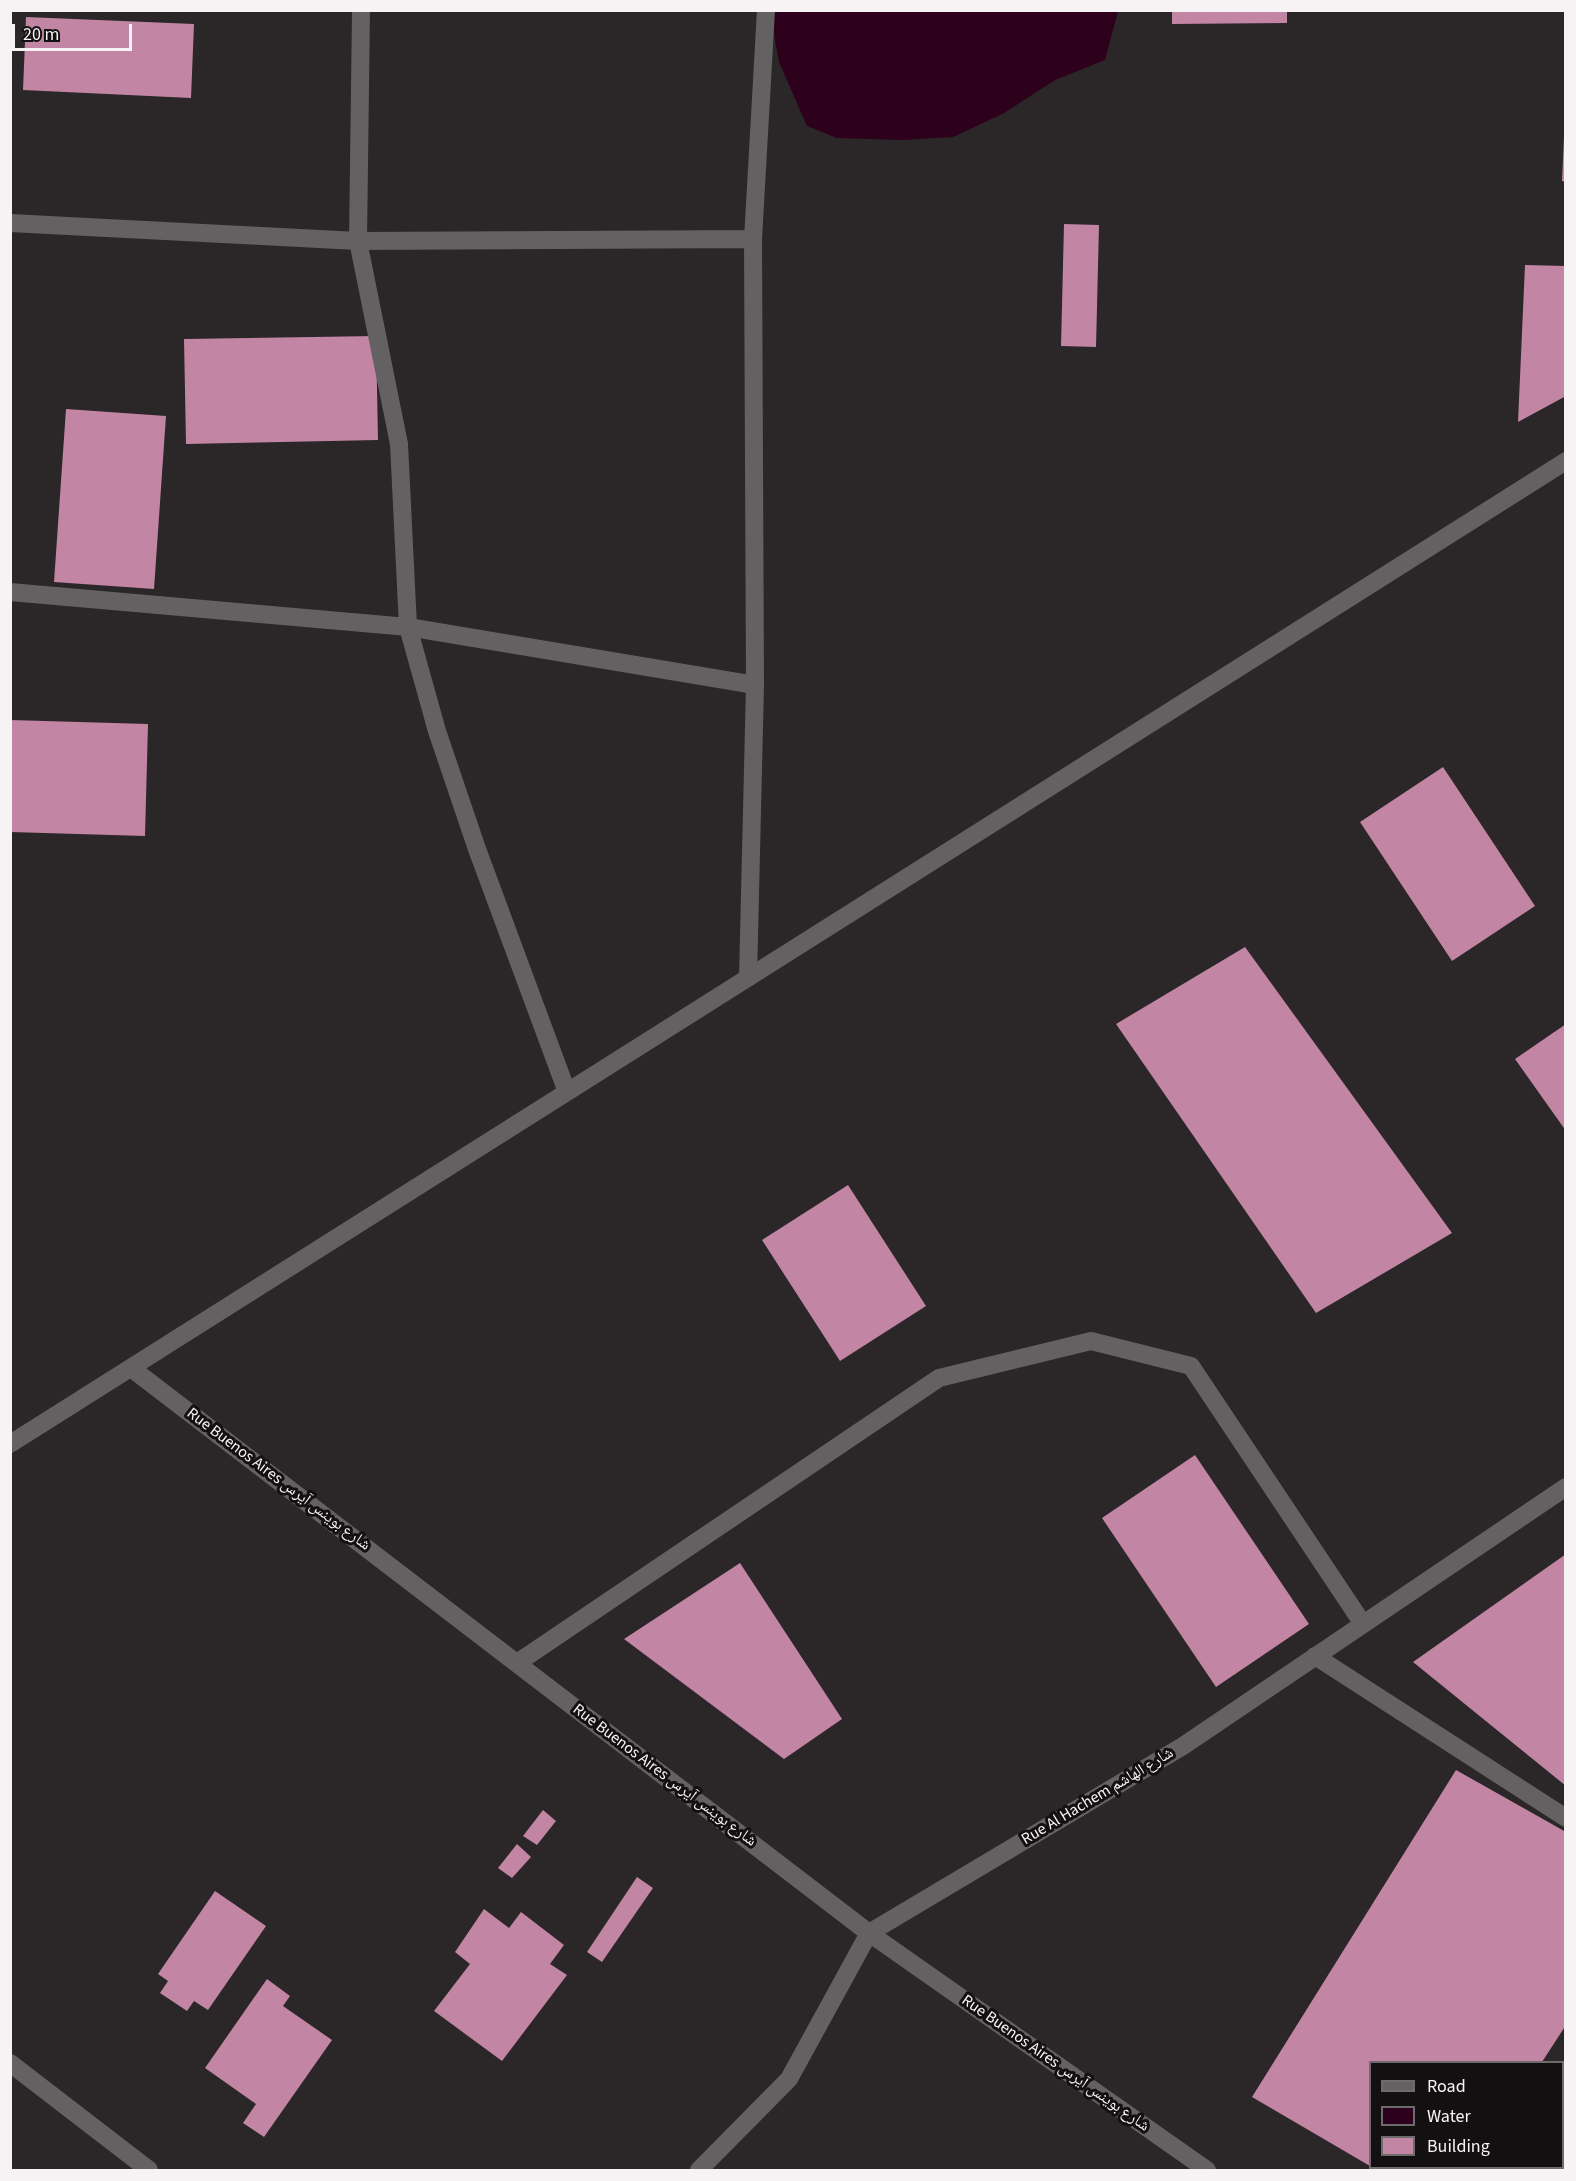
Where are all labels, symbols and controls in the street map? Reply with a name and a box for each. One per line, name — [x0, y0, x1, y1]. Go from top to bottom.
scale bar — [15, 12, 135, 50]
text: 20 m — [23, 22, 59, 47]
street label: Rue Buenos Aires شارع بوينس آيرس — [182, 1405, 374, 1555]
street label: Rue Buenos Aires شارع بوينس آيرس — [568, 1701, 760, 1851]
street label: Rue Al Hachem شارع الهاشم — [1019, 1744, 1177, 1850]
street label: Rue Buenos Aires شارع بوينس آيرس — [957, 1992, 1153, 2136]
legend — [1369, 2061, 1564, 2169]
text: Road — [1427, 2074, 1466, 2099]
text: Water — [1427, 2104, 1471, 2129]
text: Building — [1427, 2134, 1490, 2159]

